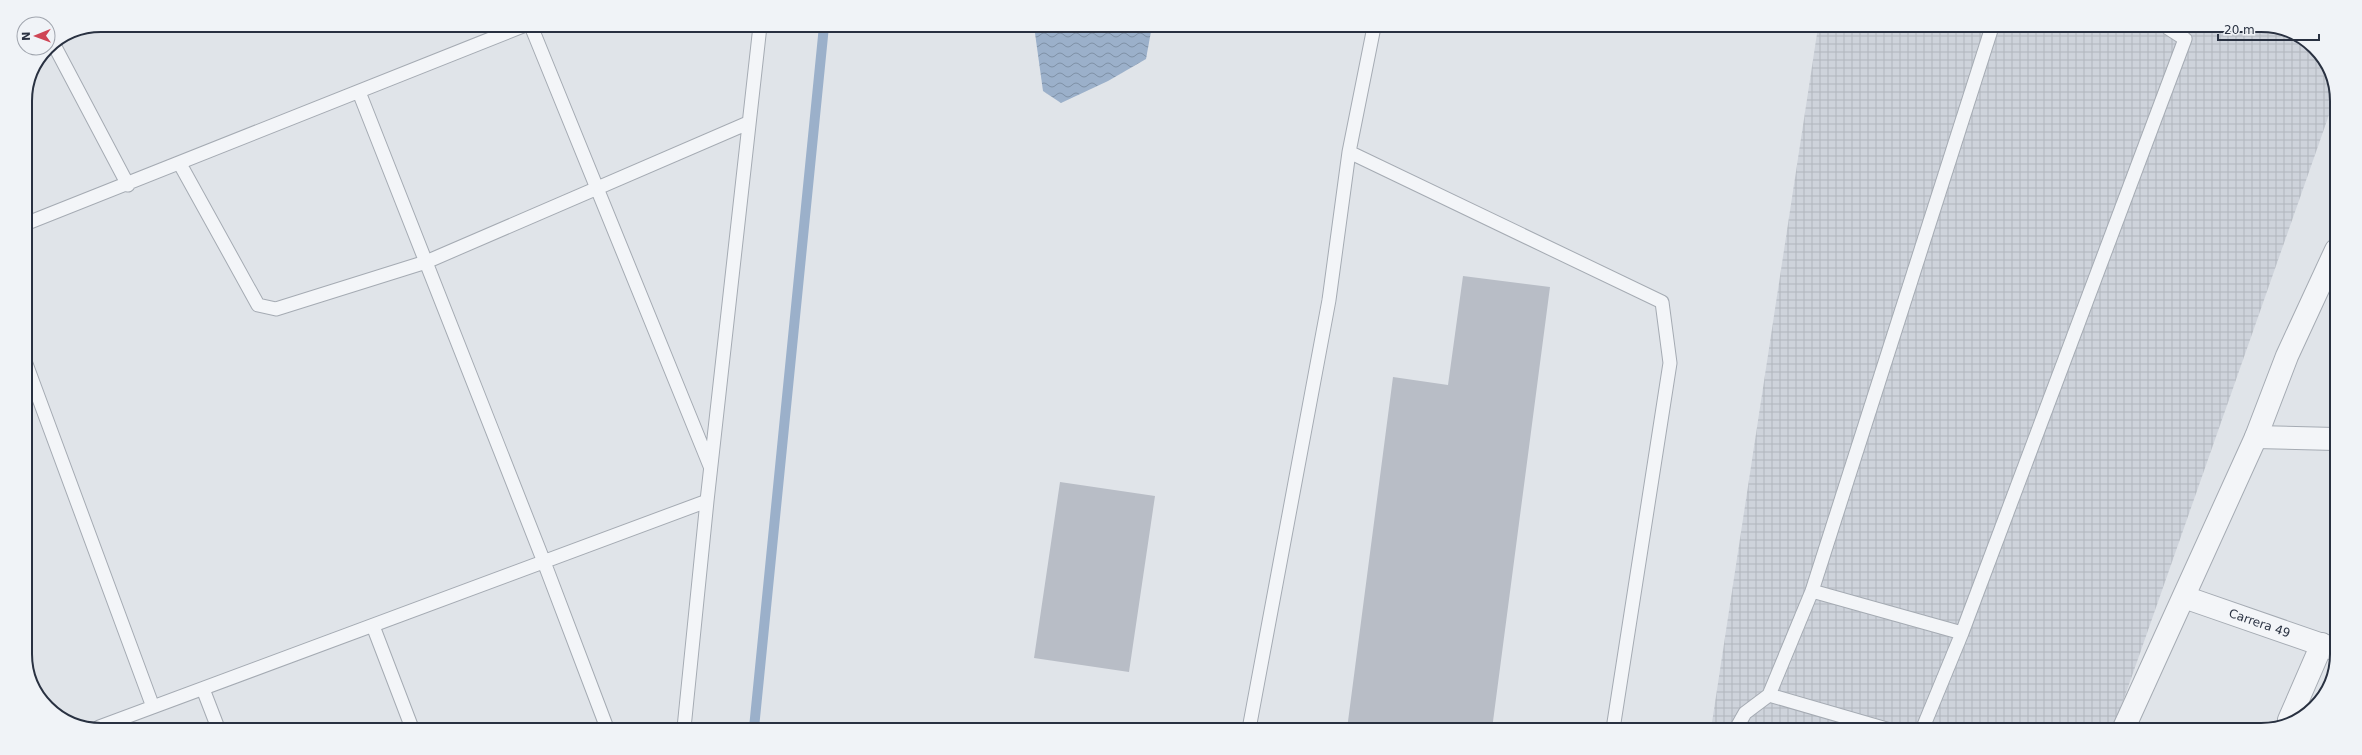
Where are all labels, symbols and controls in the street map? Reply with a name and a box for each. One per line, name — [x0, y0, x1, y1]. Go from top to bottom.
north arrow — [16, 16, 56, 56]
scale bar — [2218, 16, 2319, 42]
text: 20 m — [2224, 23, 2255, 37]
text: N — [20, 31, 33, 41]
street label: Carrera 49 — [2227, 606, 2292, 640]

